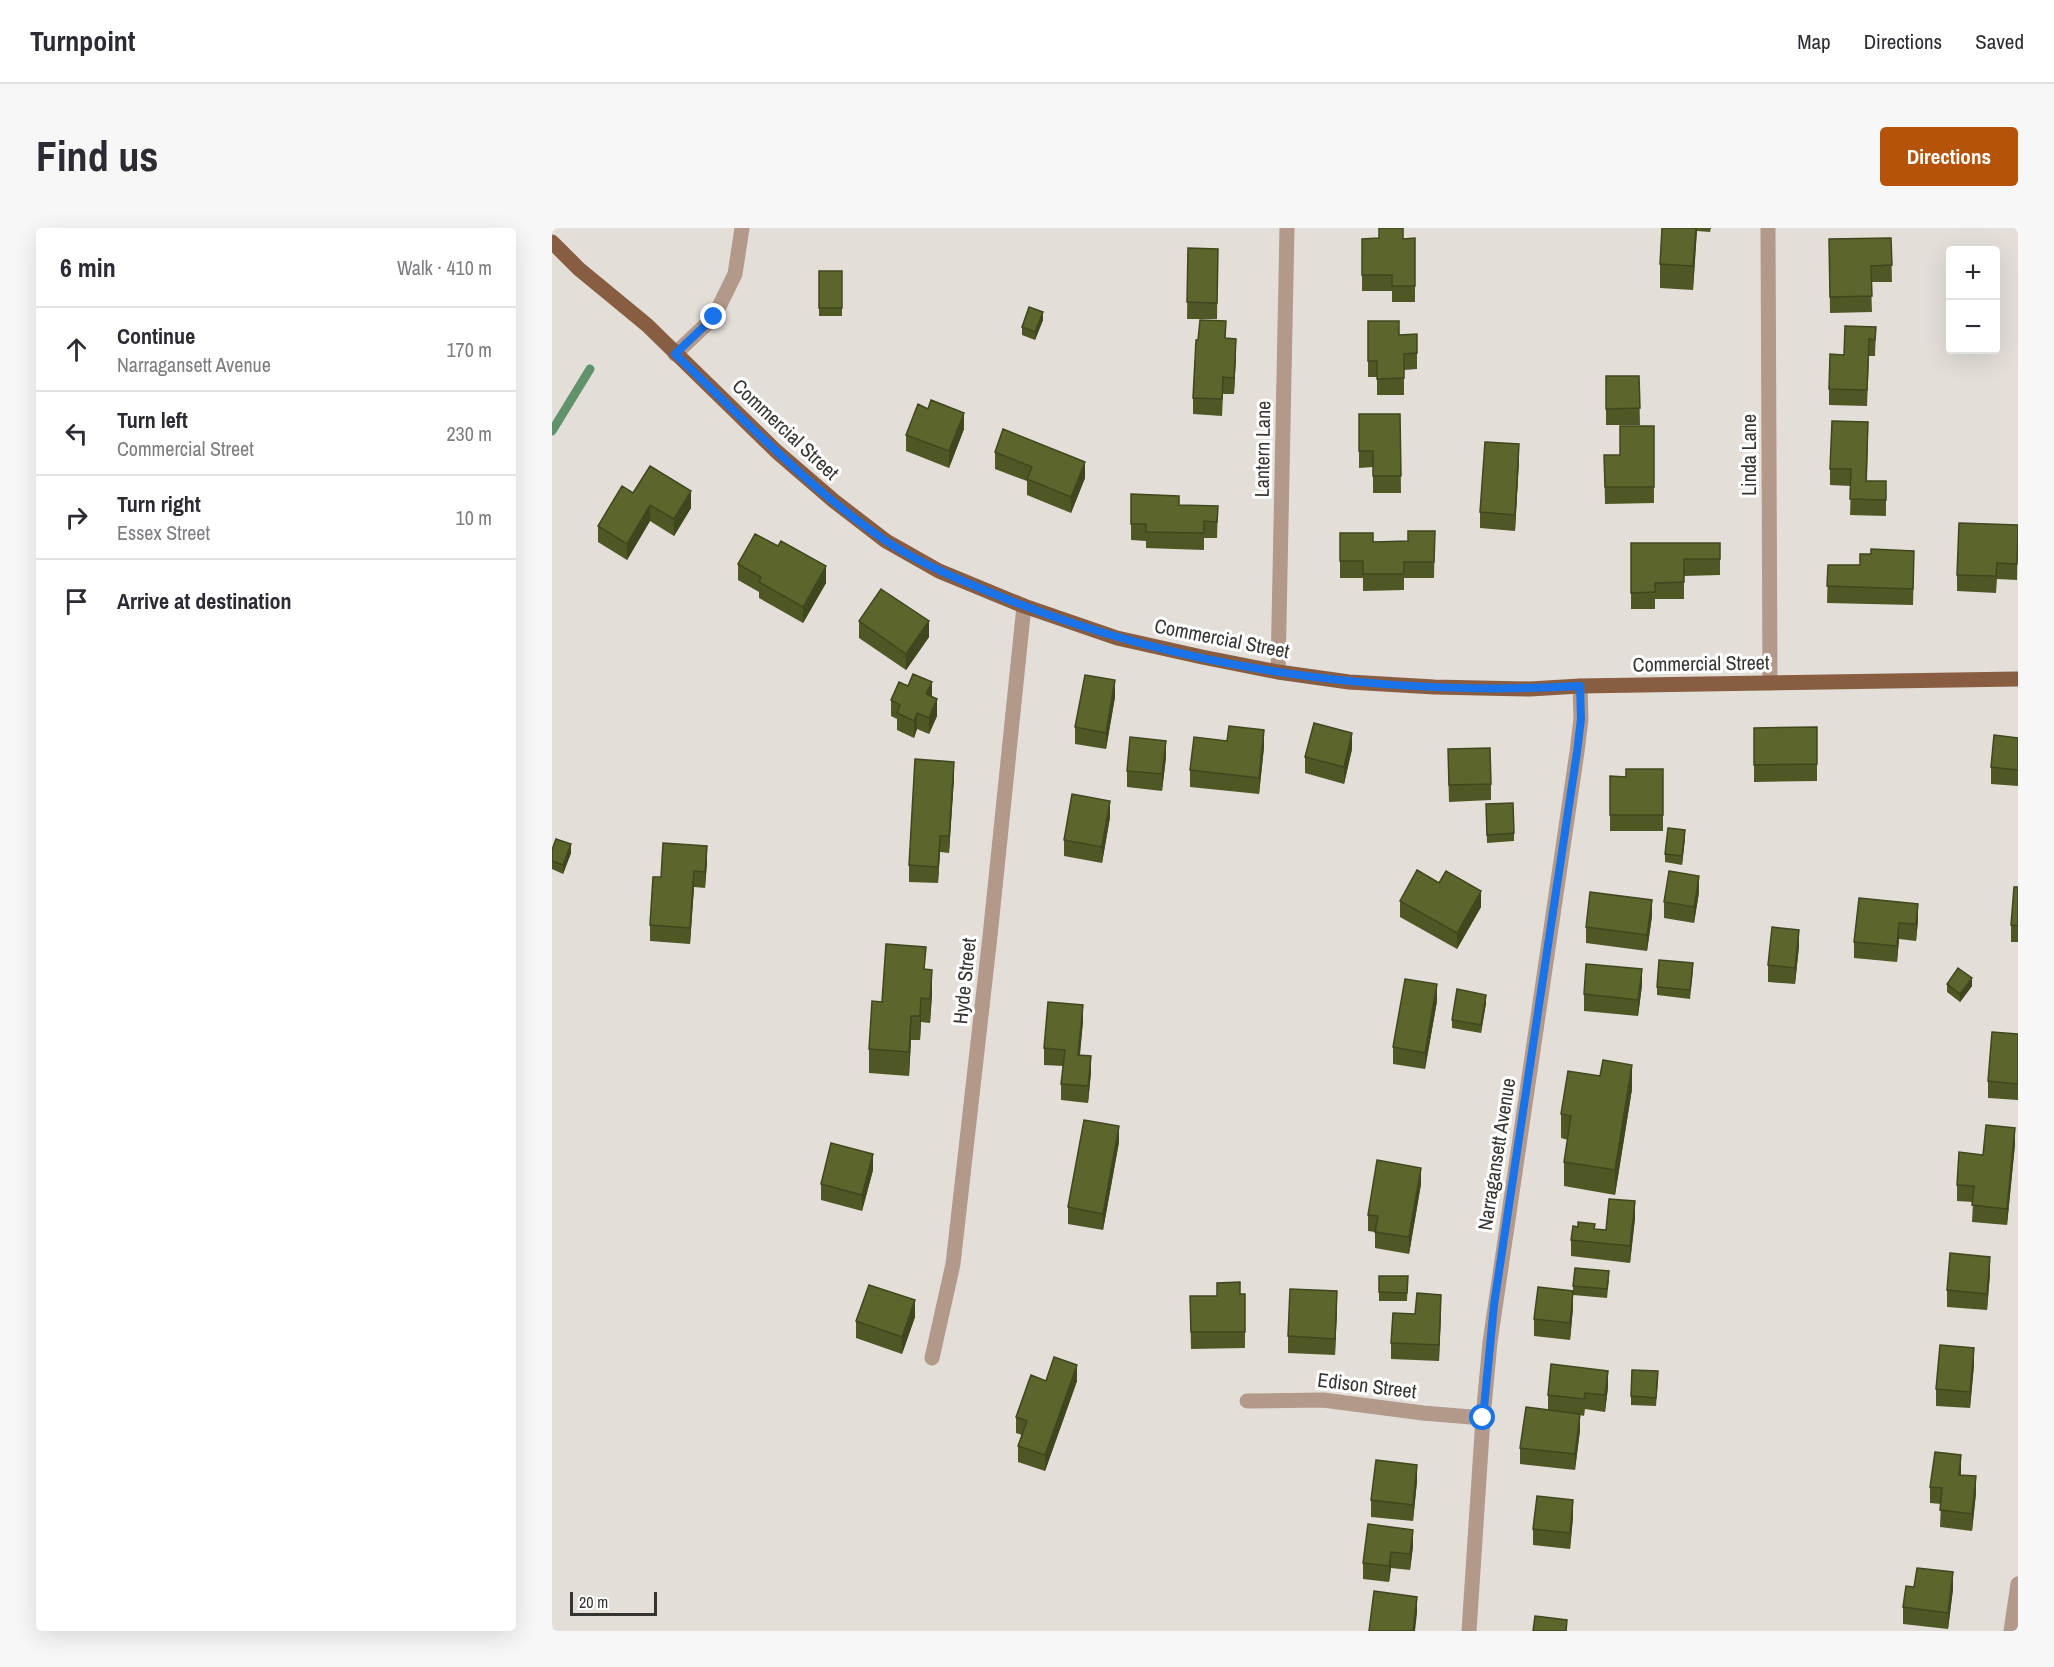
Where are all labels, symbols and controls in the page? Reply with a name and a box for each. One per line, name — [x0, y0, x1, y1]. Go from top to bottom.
text: Turnpoint — [30, 22, 135, 60]
text: Map — [1797, 27, 1831, 56]
text: Directions — [1864, 27, 1942, 56]
text: Saved — [1975, 27, 2024, 56]
button: Directions — [1880, 127, 2018, 186]
text: Find us — [36, 128, 158, 184]
map controls — [1946, 246, 2000, 354]
button: + — [1946, 246, 2000, 300]
text: 6 min — [60, 250, 116, 285]
text: Walk · 410 m — [397, 254, 492, 281]
button: − — [1946, 300, 2000, 354]
route end — [700, 303, 726, 329]
text: Continue — [117, 321, 195, 351]
icon: ahead — [60, 333, 93, 366]
text: 170 m — [446, 336, 492, 363]
text: Narragansett Avenue — [117, 351, 271, 378]
street label: Commercial Street — [727, 373, 846, 486]
street label: Lantern Lane — [1248, 400, 1276, 498]
text: Turn left — [117, 405, 188, 435]
street label: Linda Lane — [1735, 414, 1762, 496]
icon: left — [60, 417, 93, 450]
text: 230 m — [446, 420, 492, 447]
text: Commercial Street — [117, 435, 254, 462]
text: Turn right — [117, 489, 201, 519]
icon: right — [60, 501, 93, 534]
text: 10 m — [456, 504, 492, 531]
text: Essex Street — [117, 519, 210, 546]
icon: arrive — [60, 585, 93, 618]
text: Arrive at destination — [117, 586, 291, 616]
street label: Commercial Street — [1152, 612, 1292, 664]
street label: Commercial Street — [1632, 648, 1770, 678]
street label: Hyde Street — [946, 936, 982, 1025]
street label: Narragansett Avenue — [1471, 1076, 1521, 1232]
street label: Edison Street — [1316, 1366, 1418, 1405]
route start — [1469, 1404, 1495, 1430]
scale bar — [570, 1589, 657, 1616]
text: 20 m — [579, 1591, 608, 1613]

